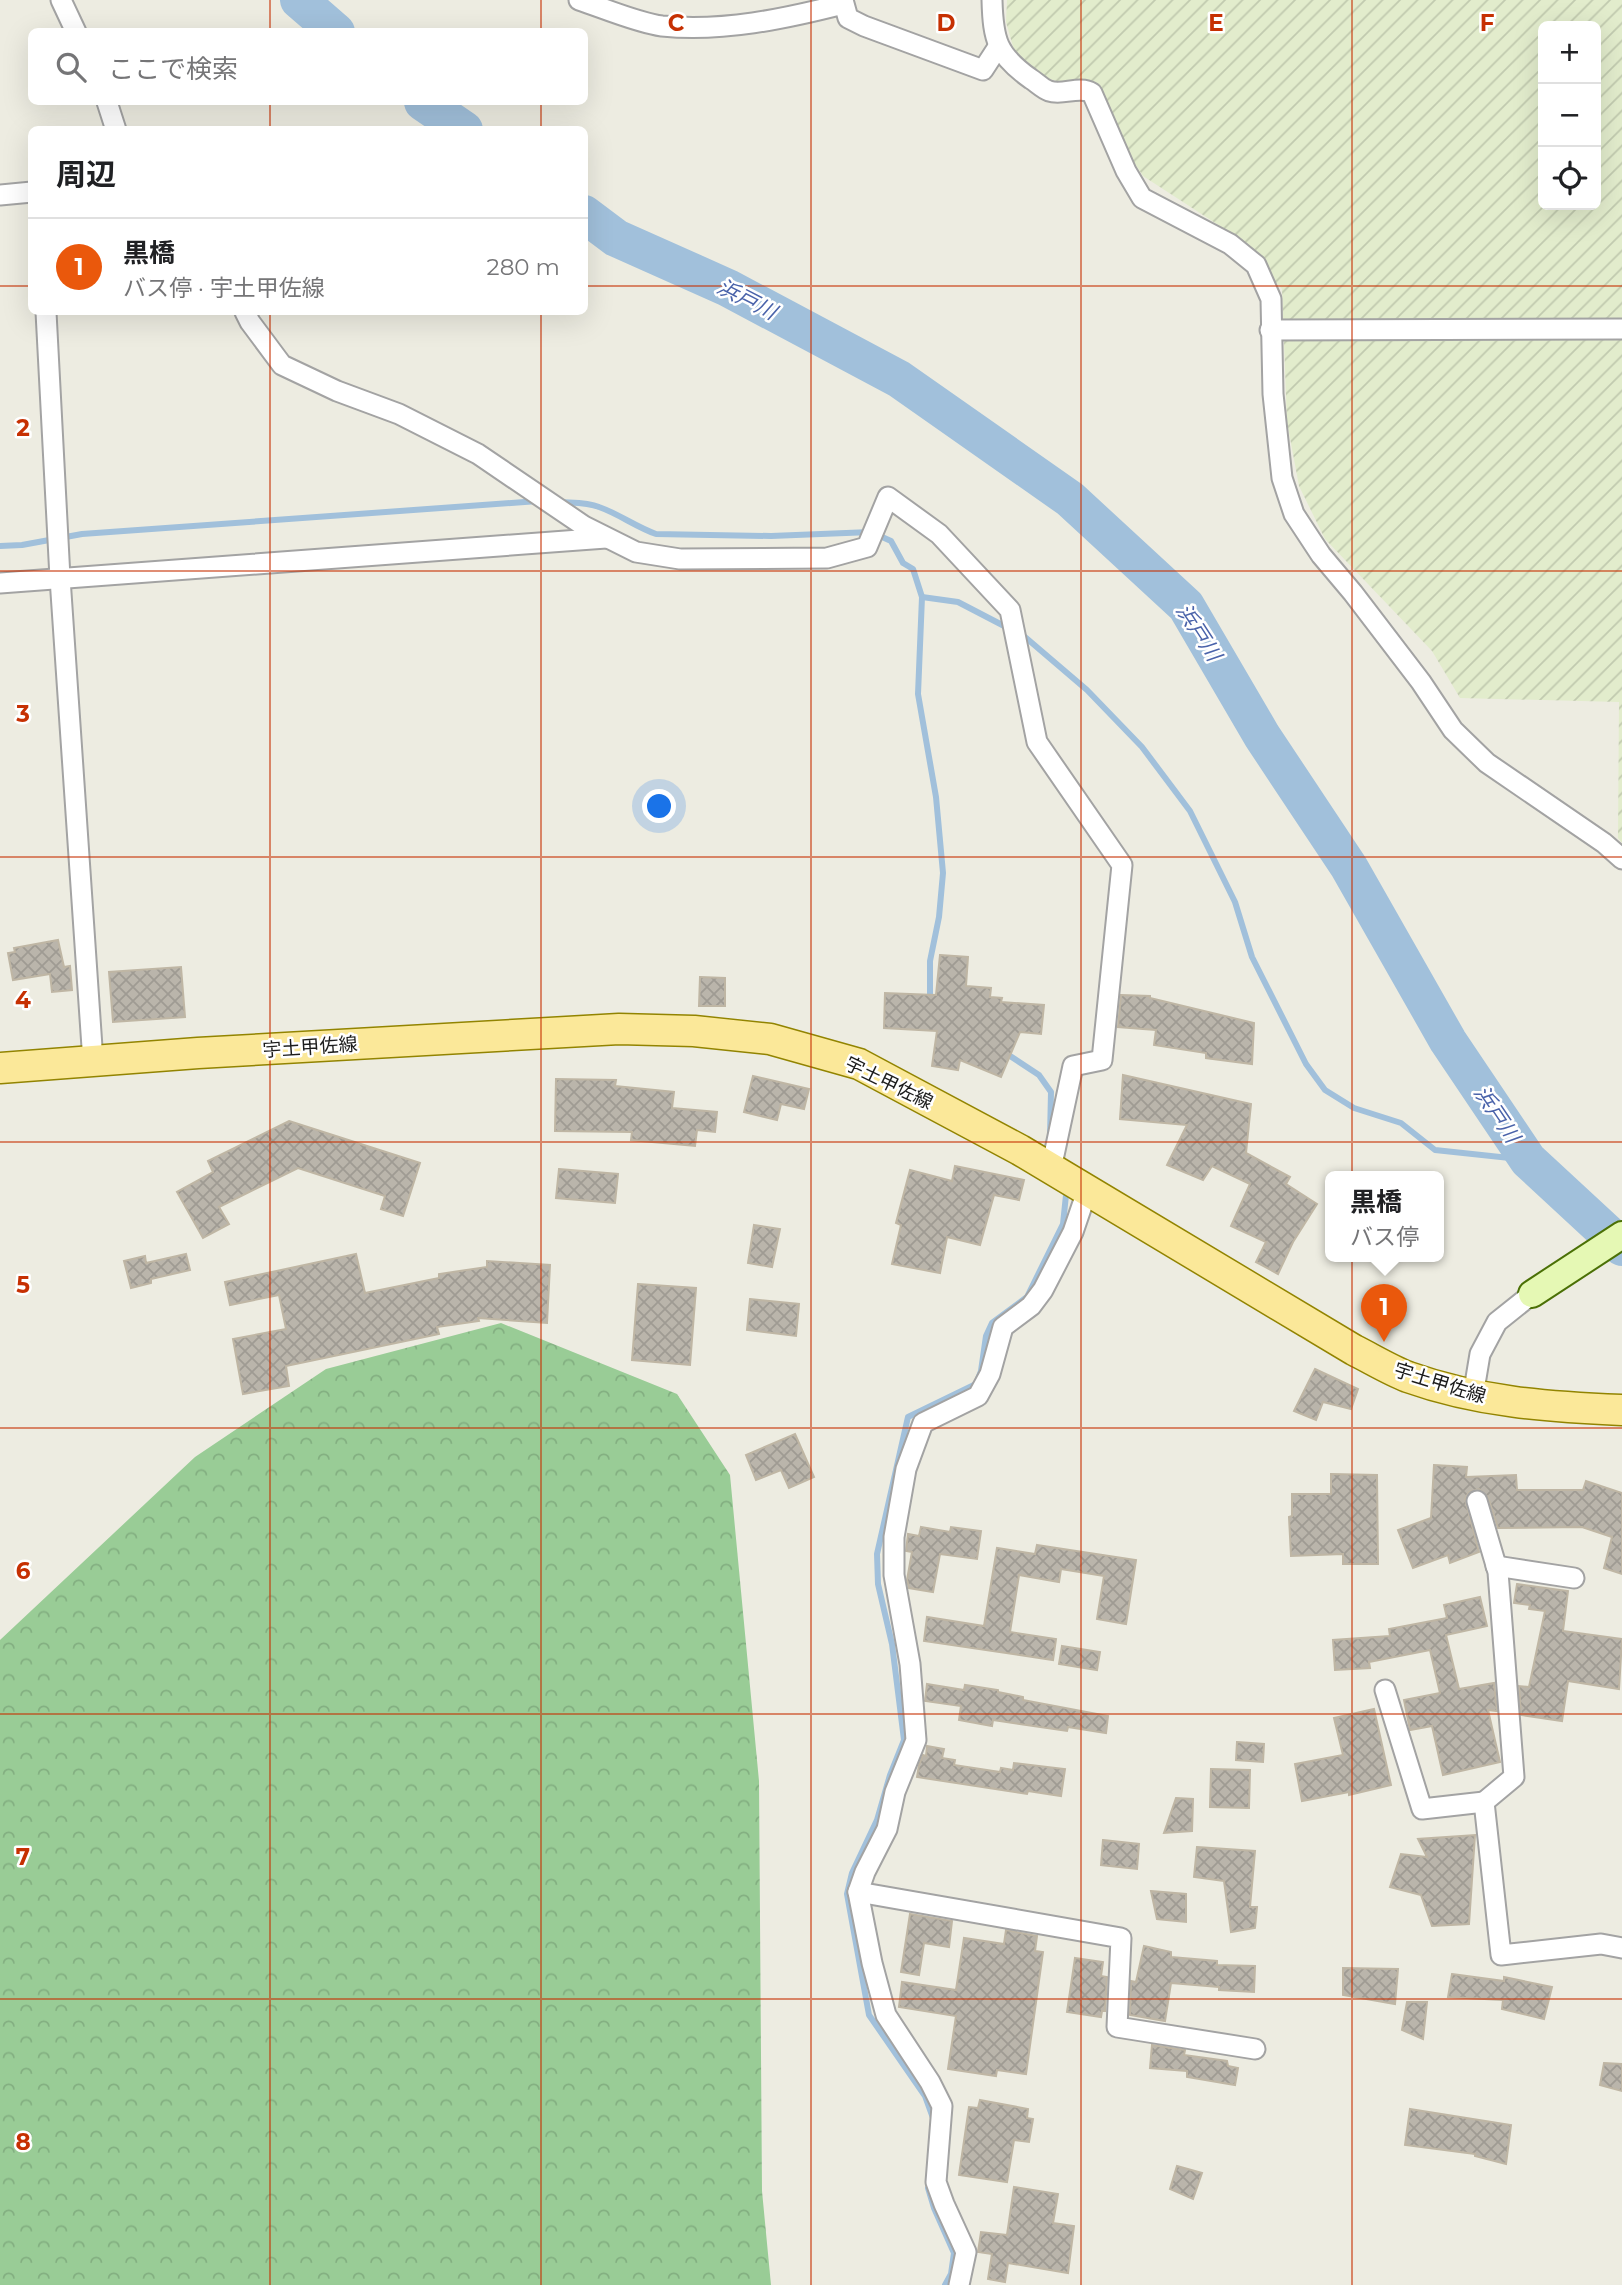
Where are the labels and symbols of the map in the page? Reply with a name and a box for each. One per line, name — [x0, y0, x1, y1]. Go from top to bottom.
text: C — [668, 9, 685, 37]
text: D — [937, 9, 956, 37]
text: E — [1208, 9, 1224, 37]
text: F — [1480, 9, 1495, 37]
water label: 浜戸川 — [713, 274, 783, 325]
text: 2 — [16, 414, 30, 442]
water label: 浜戸川 — [1171, 599, 1228, 667]
text: 3 — [15, 700, 30, 728]
your location — [642, 789, 676, 823]
text: 4 — [15, 986, 31, 1014]
street label: 宇土甲佐線 — [262, 1032, 358, 1062]
street label: 宇土甲佐線 — [841, 1052, 937, 1114]
water label: 浜戸川 — [1469, 1081, 1526, 1149]
text: 5 — [16, 1271, 30, 1299]
pin: 1 — [1361, 1284, 1407, 1342]
street label: 宇土甲佐線 — [1391, 1358, 1489, 1408]
text: 6 — [16, 1557, 31, 1585]
text: 7 — [16, 1843, 30, 1871]
text: 8 — [15, 2128, 31, 2156]

